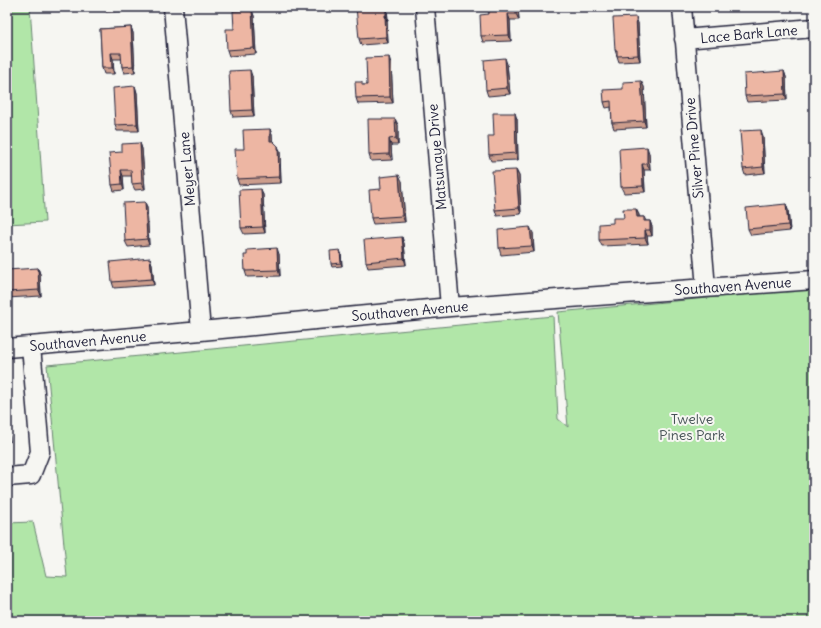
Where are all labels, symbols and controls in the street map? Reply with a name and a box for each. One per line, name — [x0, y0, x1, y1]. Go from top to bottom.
street label: Lace Bark Lane — [700, 21, 798, 47]
street label: Silver Pine Drive — [681, 97, 707, 199]
street label: Matsunaye Drive — [423, 103, 451, 211]
street label: Meyer Lane — [175, 131, 199, 207]
street label: Southaven Avenue — [674, 273, 792, 299]
street label: Southaven Avenue — [351, 297, 469, 325]
street label: Southaven Avenue — [29, 327, 147, 355]
park label: Twelve Pines Park — [659, 410, 725, 444]

